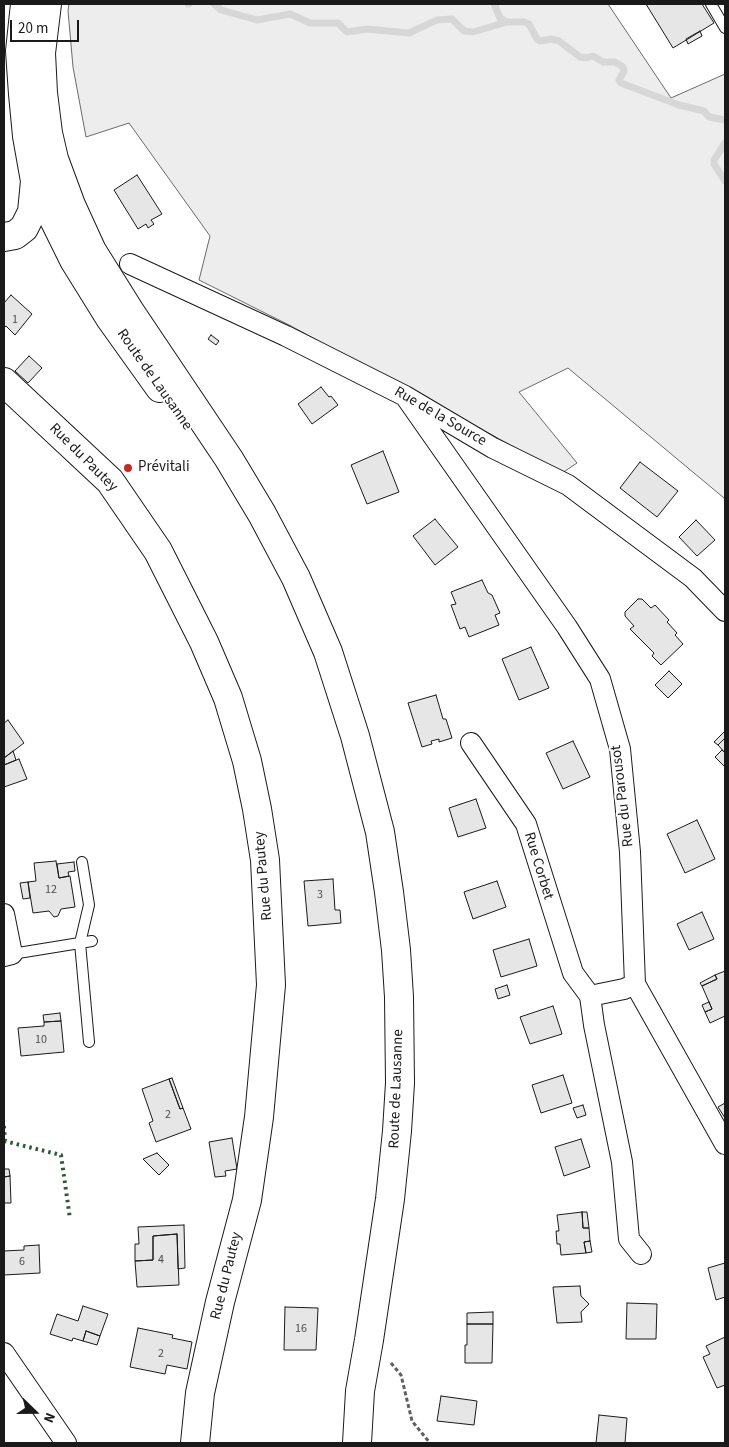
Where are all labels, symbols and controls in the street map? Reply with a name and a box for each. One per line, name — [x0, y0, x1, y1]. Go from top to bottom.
scale bar — [12, 10, 81, 42]
text: 20 m — [18, 18, 48, 39]
house number: 1 — [12, 313, 18, 327]
street label: Route de Lausanne — [112, 326, 196, 434]
street label: Rue de la Source — [391, 383, 489, 451]
street label: Rue du Pautey — [45, 420, 121, 496]
place label: Prévitali — [138, 459, 190, 477]
marker: Prévitali — [122, 462, 134, 474]
street label: Rue du Parousot — [608, 744, 638, 848]
street label: Rue Corbet — [519, 830, 557, 902]
street label: Rue du Pautey — [251, 831, 277, 921]
house number: 12 — [45, 883, 57, 897]
house number: 3 — [317, 888, 323, 902]
street label: Route de Lausanne — [386, 1029, 408, 1149]
house number: 10 — [35, 1033, 47, 1047]
house number: 2 — [165, 1108, 171, 1122]
street label: Rue du Pautey — [207, 1230, 247, 1322]
house number: 4 — [158, 1253, 164, 1267]
house number: 6 — [19, 1255, 25, 1269]
house number: 16 — [295, 1322, 307, 1336]
house number: 2 — [158, 1347, 164, 1361]
north arrow — [10, 1387, 60, 1437]
text: N — [38, 1410, 60, 1426]

